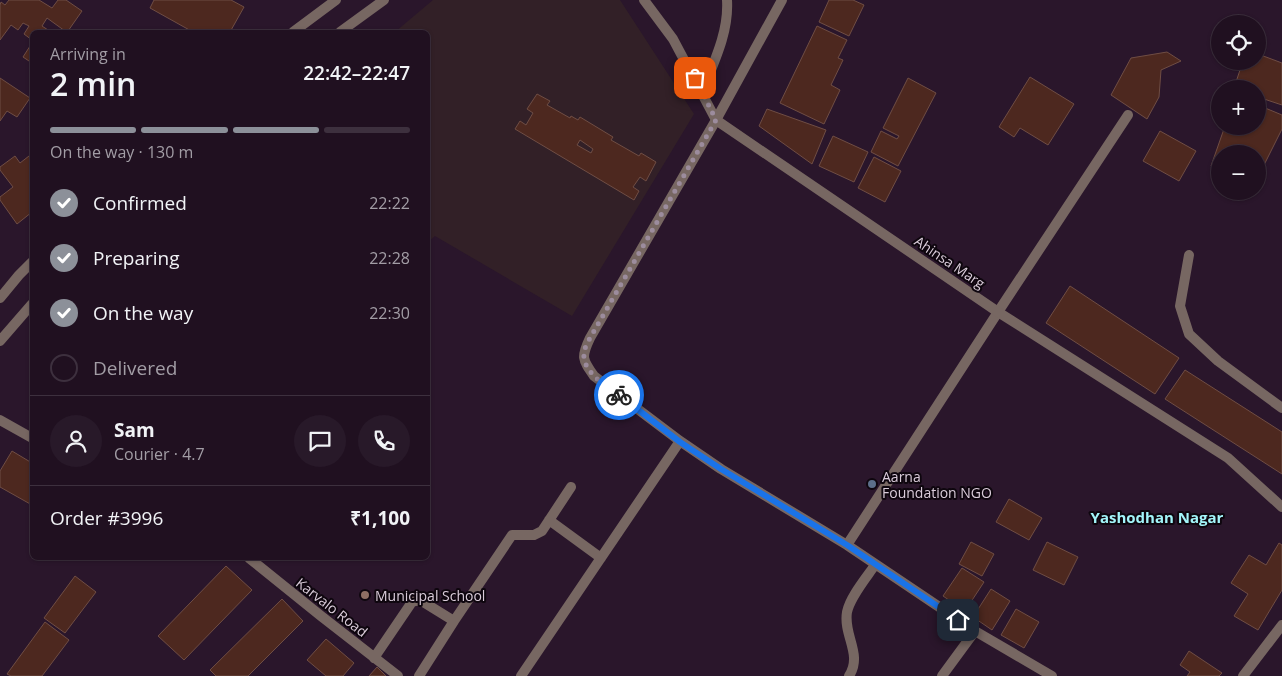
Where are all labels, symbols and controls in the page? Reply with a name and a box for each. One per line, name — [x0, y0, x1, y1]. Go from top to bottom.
map controls — [1211, 15, 1266, 200]
button: locate — [1211, 15, 1266, 70]
text: Arriving in — [50, 43, 126, 65]
pin — [674, 57, 716, 99]
text: 22:42–22:47 — [303, 60, 410, 86]
text: 2 min — [50, 62, 136, 105]
icon: bag — [681, 64, 709, 92]
button: + — [1211, 80, 1266, 135]
text: On the way · 130 m — [50, 141, 193, 163]
button: − — [1211, 145, 1266, 200]
icon: check — [50, 189, 78, 217]
text: Confirmed — [93, 190, 187, 216]
text: 22:22 — [369, 192, 410, 214]
street label: Ahinsa Marg — [911, 231, 989, 293]
icon: check — [50, 244, 78, 272]
text: Preparing — [93, 245, 180, 271]
text: 22:28 — [369, 247, 410, 269]
icon: check — [50, 299, 78, 327]
text: On the way — [93, 300, 193, 326]
text: 22:30 — [369, 302, 410, 324]
text: Delivered — [93, 355, 177, 381]
courier — [594, 370, 644, 420]
icon: bike — [605, 381, 633, 409]
button: person — [50, 415, 102, 467]
button: chat — [294, 415, 346, 467]
button: phone — [358, 415, 410, 467]
text: Sam — [114, 417, 155, 443]
text: Courier · 4.7 — [114, 443, 205, 465]
place label: Aarna Foundation NGO — [882, 467, 992, 502]
marker: Aarna Foundation NGO — [866, 478, 878, 490]
text: Order #3996 — [50, 505, 163, 531]
text: ₹1,100 — [350, 505, 410, 531]
district label: Yashodhan Nagar — [1091, 507, 1224, 527]
street label: Karvalo Road — [292, 573, 372, 641]
place label: Municipal School — [375, 586, 485, 605]
marker: Municipal School — [359, 589, 371, 601]
pin — [937, 599, 979, 641]
icon: home — [944, 606, 972, 634]

